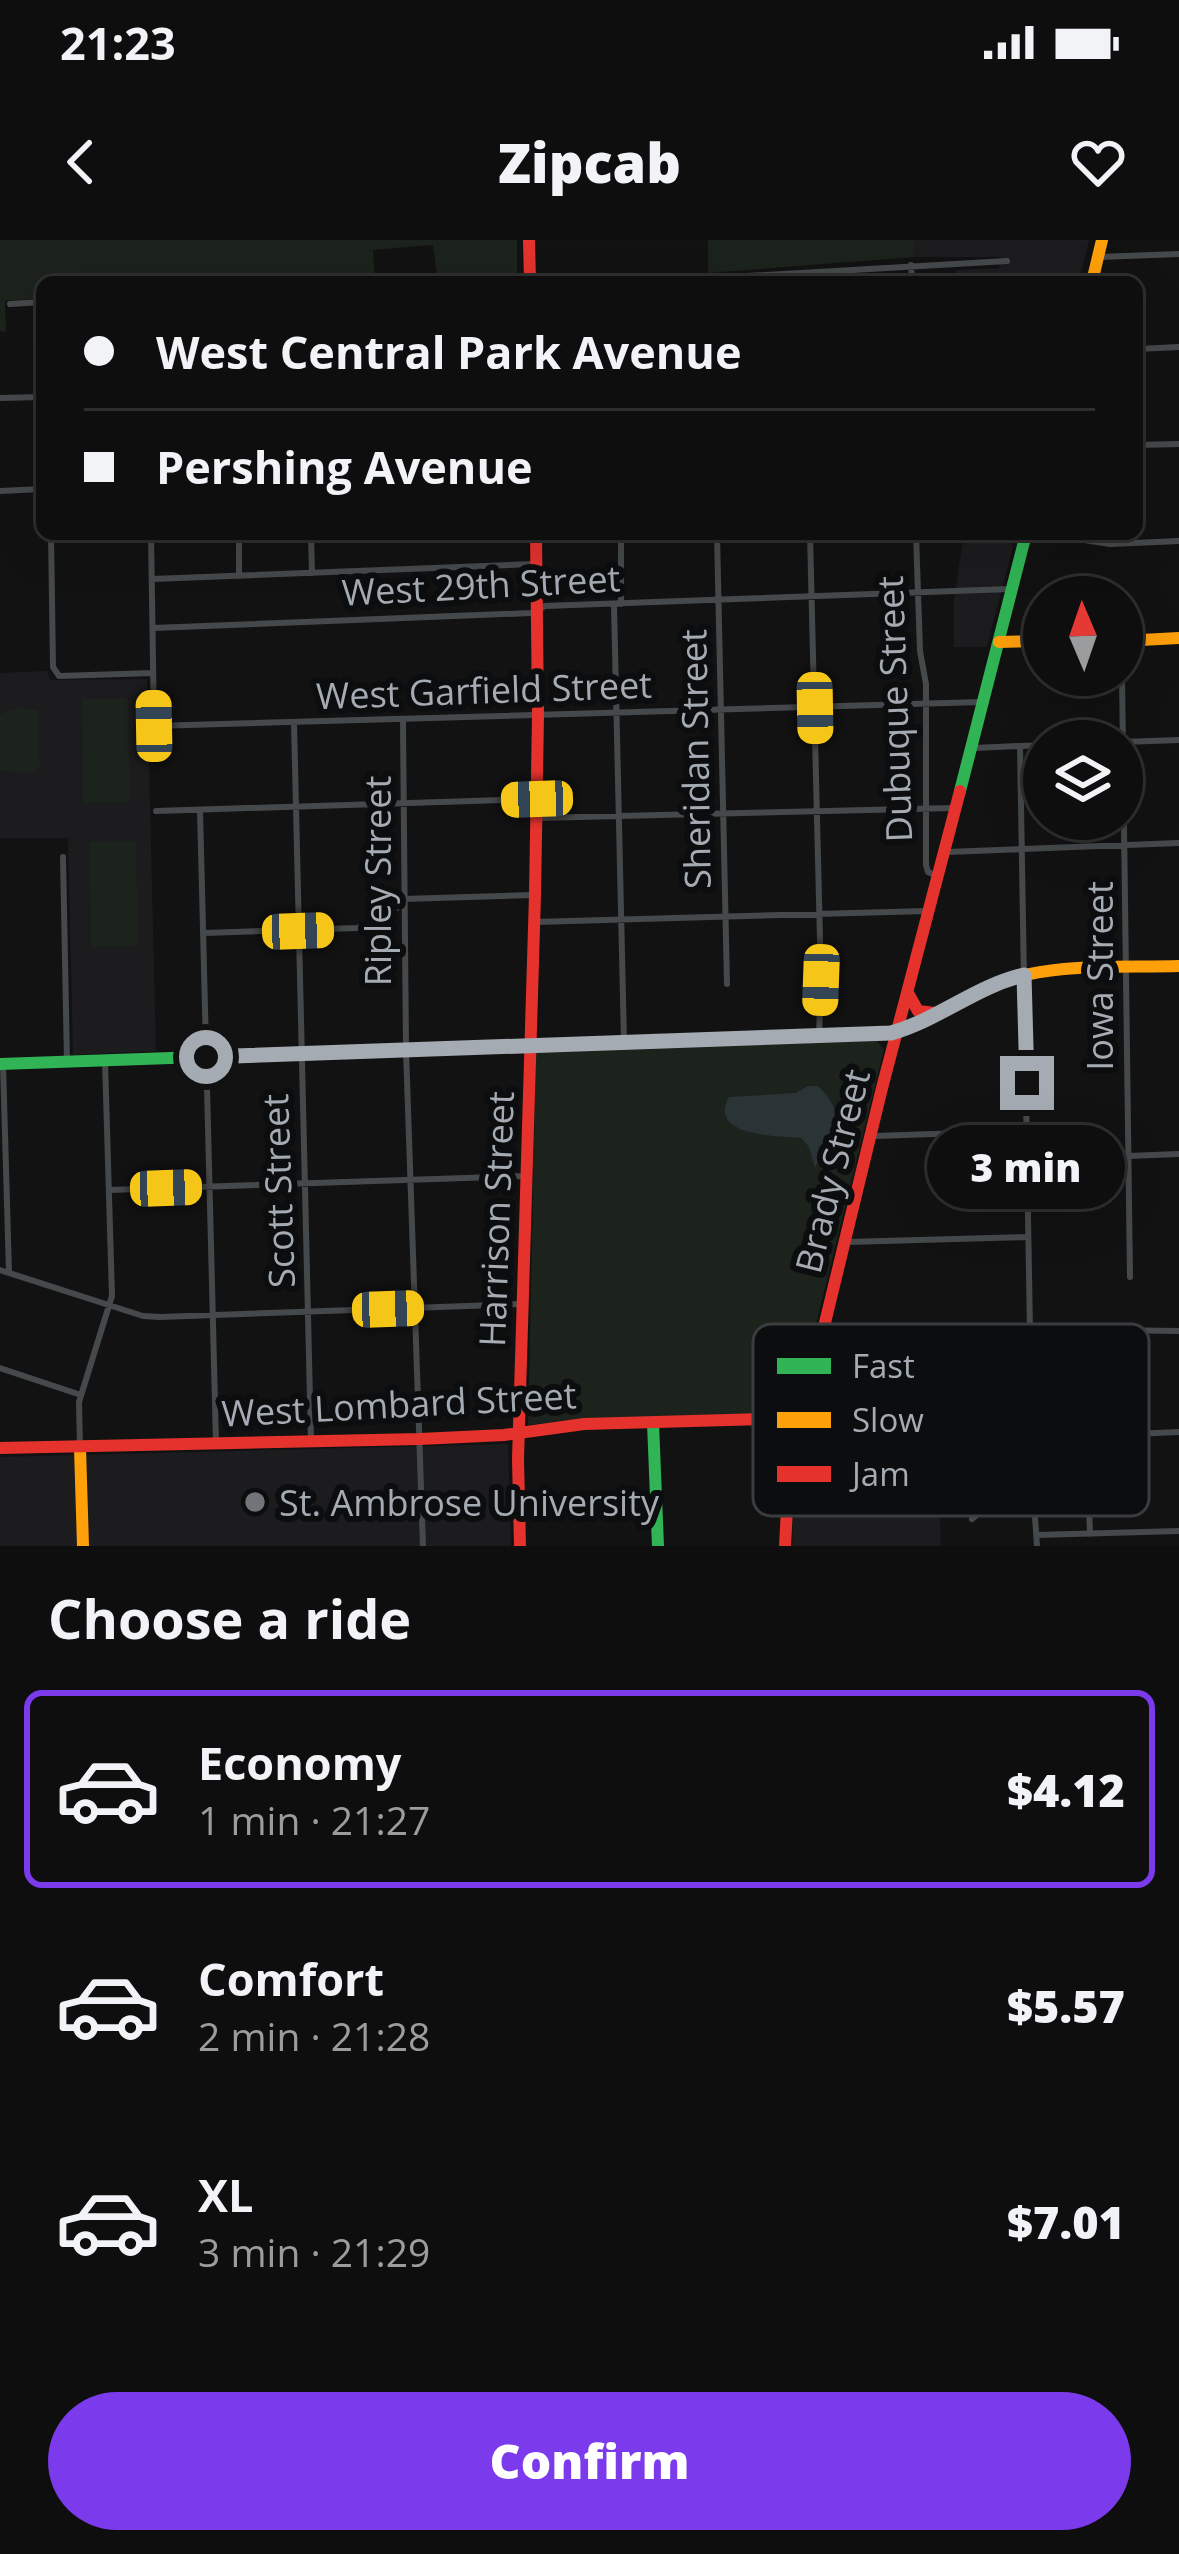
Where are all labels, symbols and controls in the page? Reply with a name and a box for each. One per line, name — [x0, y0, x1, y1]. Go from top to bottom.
text: 21:23 — [60, 12, 176, 73]
text: Zipcab — [498, 125, 681, 199]
icon: back — [48, 129, 114, 195]
icon: heart — [1065, 129, 1131, 195]
text: West Central Park Avenue — [156, 321, 742, 382]
text: Pershing Avenue — [156, 436, 533, 497]
street label: West 29th Street — [341, 553, 621, 617]
street label: Dubuque Street — [865, 575, 923, 843]
north arrow — [1023, 576, 1143, 696]
map controls — [1023, 576, 1143, 840]
street label: Sheridan Street — [668, 629, 722, 889]
street label: West Garfield Street — [315, 660, 653, 720]
car — [796, 672, 834, 744]
car — [135, 690, 173, 762]
button: layers — [1023, 720, 1143, 840]
street label: Ripley Street — [353, 776, 402, 986]
car — [500, 780, 574, 818]
street label: Iowa Street — [1075, 881, 1124, 1071]
car — [261, 912, 335, 950]
car — [802, 943, 840, 1017]
route start — [179, 1030, 233, 1084]
route end — [1000, 1056, 1054, 1110]
street label: Brady Street — [783, 1064, 881, 1278]
street label: Harrison Street — [467, 1090, 525, 1348]
street label: Scott Street — [250, 1093, 306, 1289]
callout: 3 min — [928, 1125, 1126, 1209]
text: 3 min — [971, 1140, 1081, 1193]
car — [129, 1169, 203, 1207]
car — [351, 1290, 425, 1328]
legend — [753, 1324, 1149, 1516]
text: Fast — [852, 1343, 915, 1388]
street label: West Lombard Street — [220, 1370, 578, 1438]
text: Slow — [852, 1397, 924, 1442]
text: Jam — [849, 1451, 910, 1496]
place label: St. Ambrose University — [279, 1478, 660, 1527]
marker: St. Ambrose University — [242, 1489, 268, 1515]
text: Choose a ride — [48, 1581, 411, 1655]
text: Economy — [198, 1732, 401, 1793]
icon: car — [54, 1735, 162, 1843]
text: $4.12 — [1007, 1759, 1125, 1820]
text: 1 min · 21:27 — [198, 1793, 430, 1846]
text: Comfort — [198, 1948, 384, 2009]
icon: car — [54, 1951, 162, 2059]
text: $5.57 — [1007, 1975, 1125, 2036]
text: 2 min · 21:28 — [198, 2009, 430, 2062]
text: XL — [198, 2164, 253, 2225]
icon: car — [54, 2167, 162, 2275]
text: $7.01 — [1007, 2191, 1125, 2252]
text: 3 min · 21:29 — [198, 2225, 430, 2278]
button: Confirm — [48, 2392, 1131, 2530]

